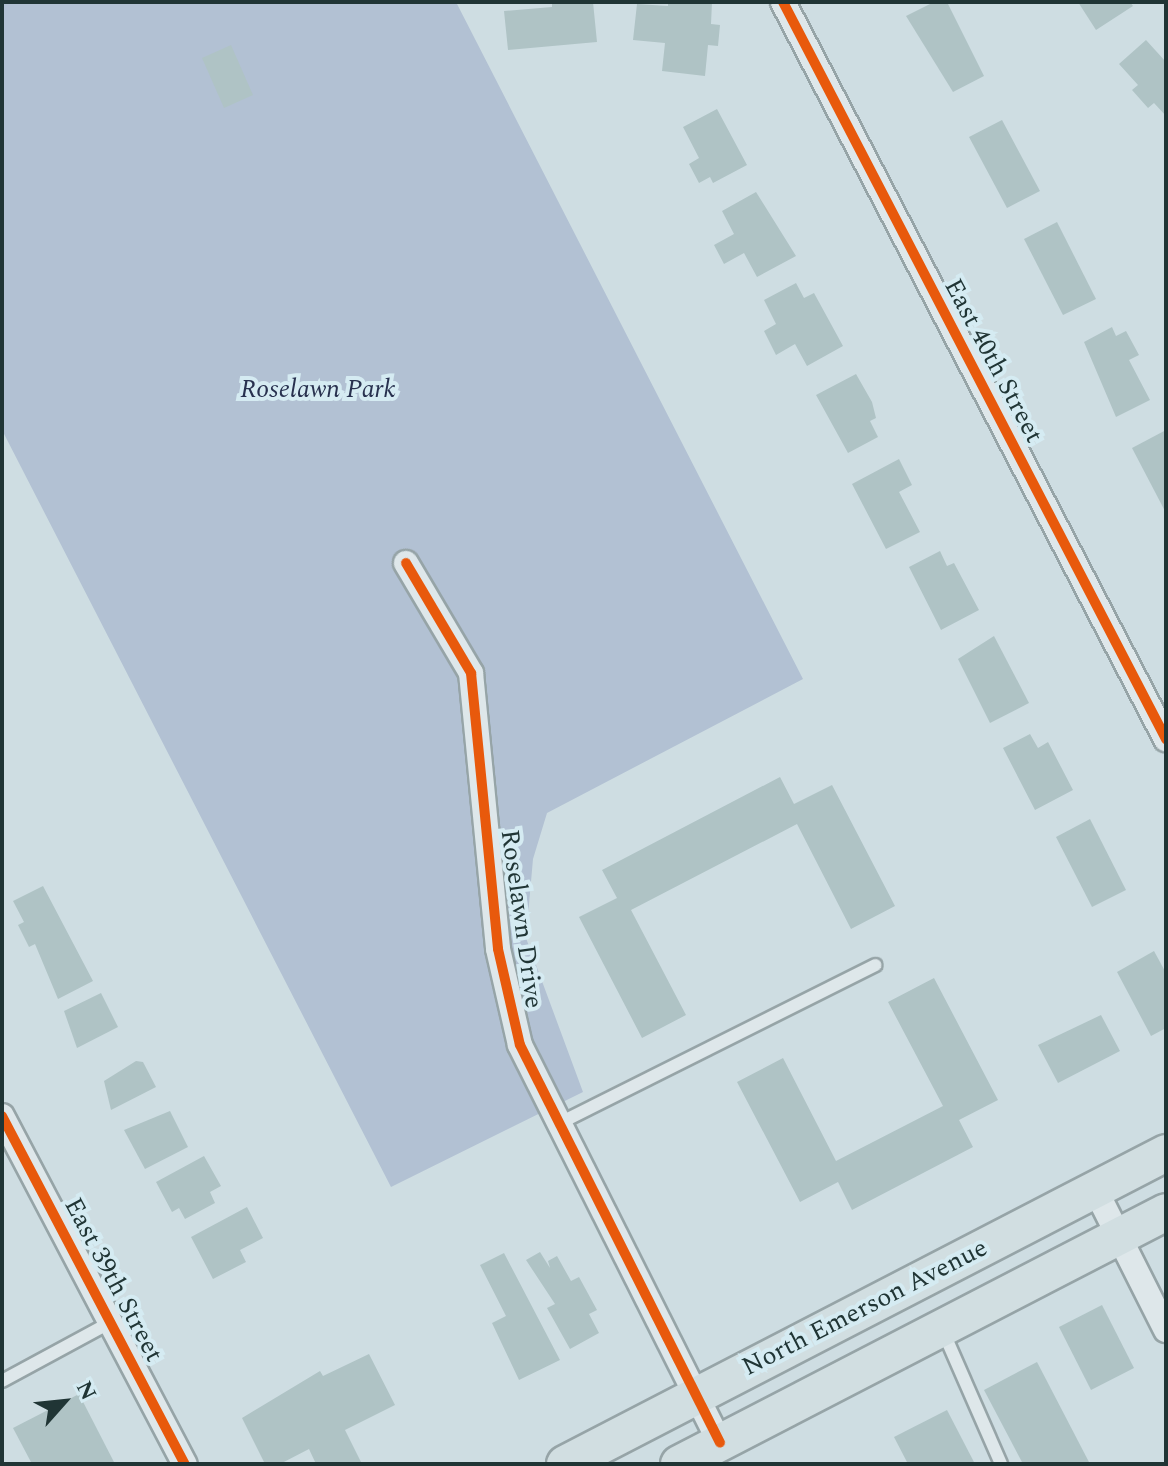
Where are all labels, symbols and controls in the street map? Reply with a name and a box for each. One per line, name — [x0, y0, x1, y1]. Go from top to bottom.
street label: East 40th Street — [937, 274, 1049, 448]
park label: Roselawn Park — [240, 374, 396, 406]
street label: Roselawn Drive — [493, 828, 549, 1010]
street label: East 39th Street — [57, 1193, 169, 1367]
street label: North Emerson Avenue — [737, 1233, 993, 1383]
north arrow — [24, 1362, 104, 1442]
text: N — [67, 1375, 105, 1406]

